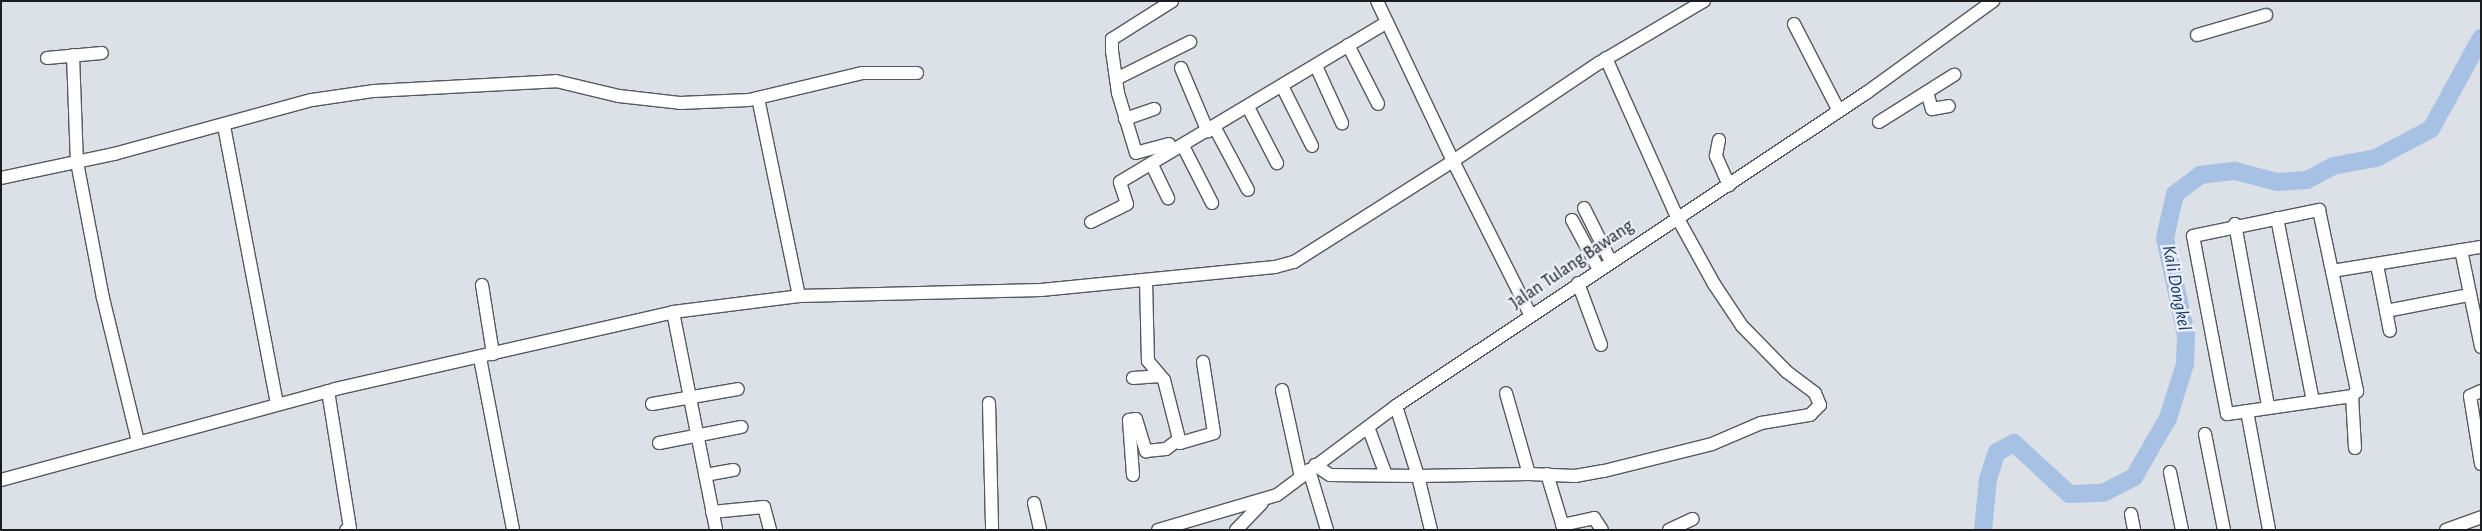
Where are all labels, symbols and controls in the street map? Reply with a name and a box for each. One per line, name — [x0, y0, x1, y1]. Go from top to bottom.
street label: Jalan Tulang Bawang — [1506, 216, 1638, 314]
water label: Kali Dongkel — [2157, 243, 2195, 333]

